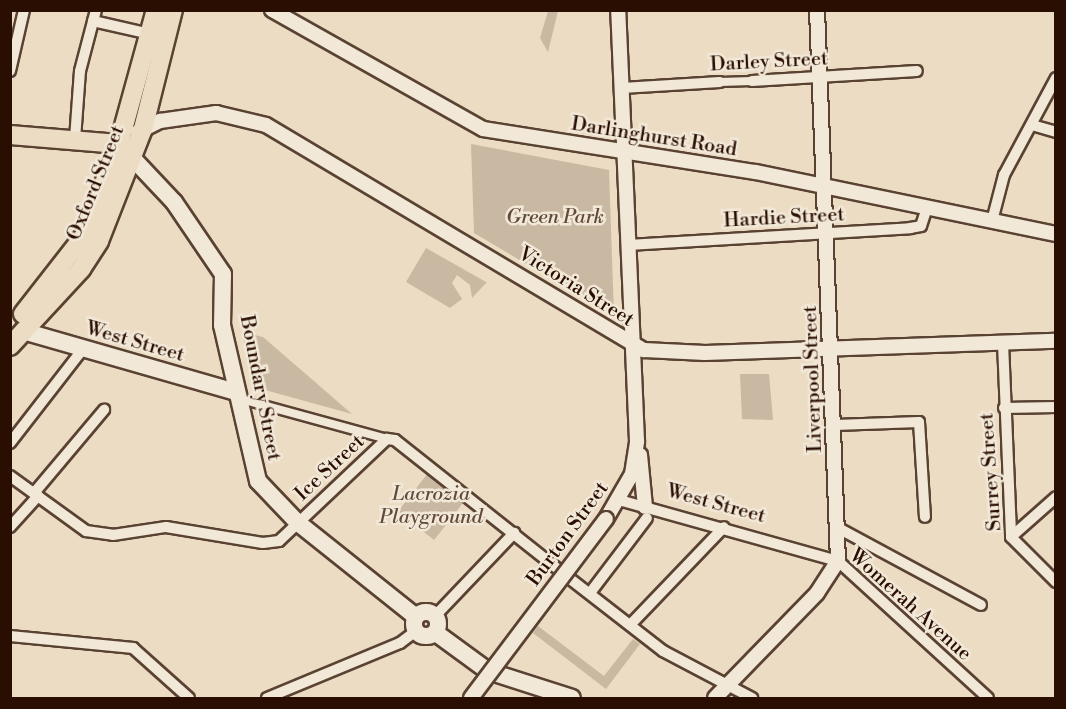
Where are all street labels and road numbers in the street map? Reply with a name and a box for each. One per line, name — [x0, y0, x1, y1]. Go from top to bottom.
street label: Darley Street — [709, 47, 829, 77]
street label: Darlinghurst Road — [570, 112, 738, 162]
street label: Oxford Street — [62, 122, 130, 244]
street label: Hardie Street — [723, 203, 845, 233]
street label: Victoria Street — [514, 242, 638, 332]
street label: Liverpool Street — [798, 305, 828, 453]
street label: Boundary Street — [234, 313, 286, 463]
street label: West Street — [83, 316, 187, 368]
street label: Surrey Street — [975, 412, 1007, 532]
street label: Ice Street — [290, 430, 370, 506]
street label: Burton Street — [522, 477, 614, 591]
street label: West Street — [664, 479, 768, 529]
street label: Womerah Avenue — [844, 544, 976, 666]

